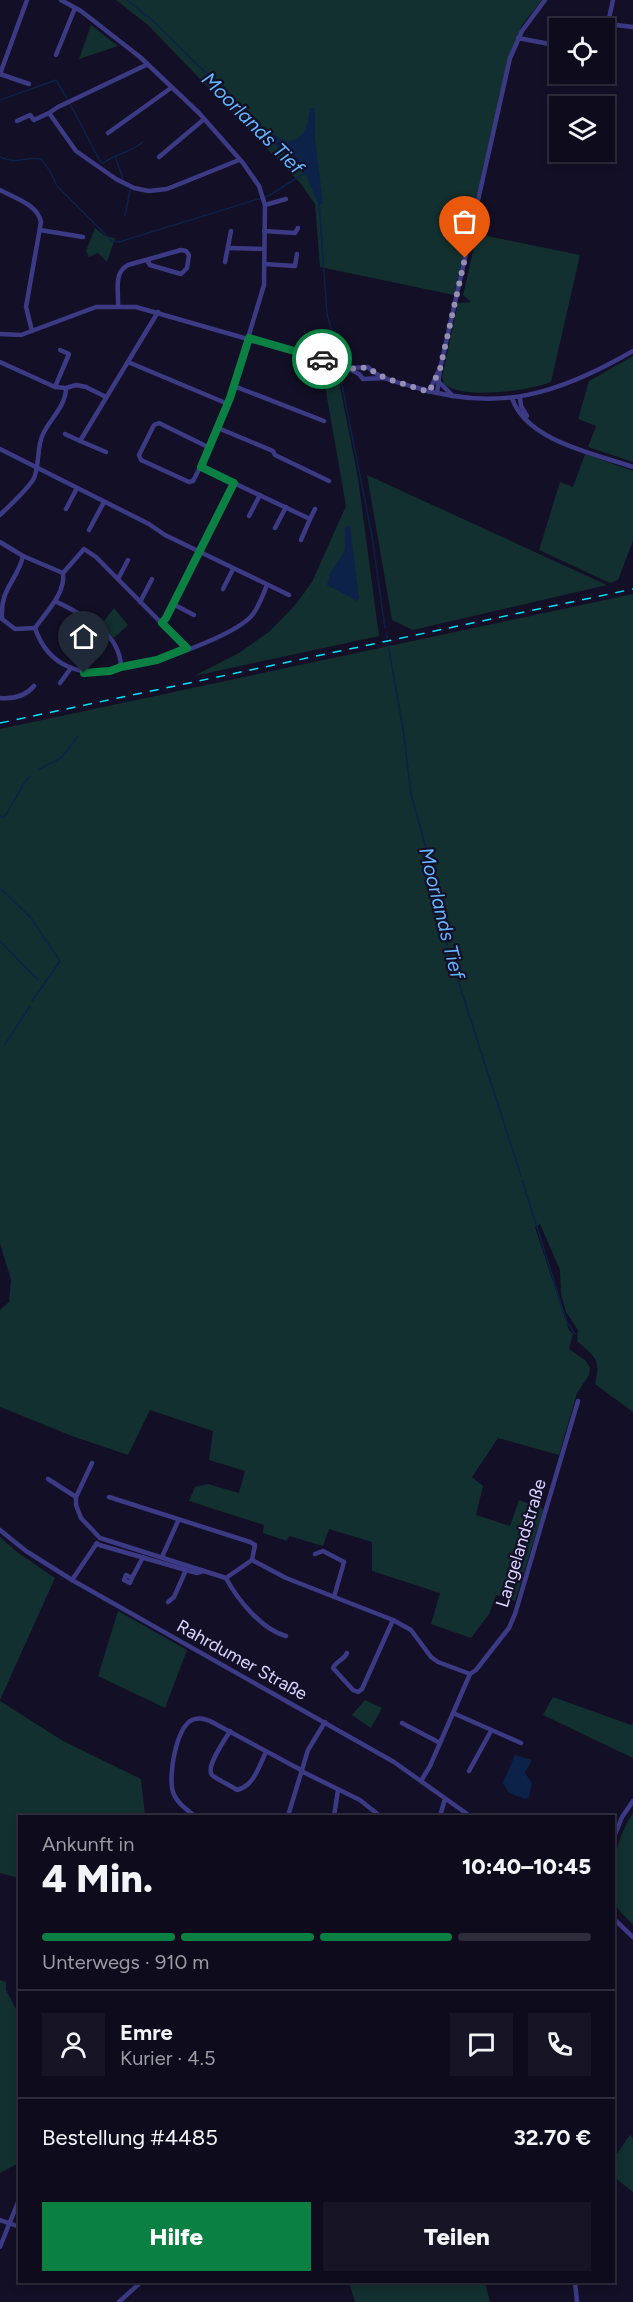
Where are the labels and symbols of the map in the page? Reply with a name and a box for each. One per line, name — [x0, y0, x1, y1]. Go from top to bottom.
water label: Moorlands Tief — [197, 67, 310, 180]
pin — [439, 196, 490, 258]
courier — [292, 329, 352, 389]
pin — [58, 611, 109, 673]
water label: Moorlands Tief — [414, 845, 470, 983]
street label: Langelandstraße — [491, 1476, 551, 1610]
street label: Rahrdumer Straße — [173, 1615, 311, 1705]

